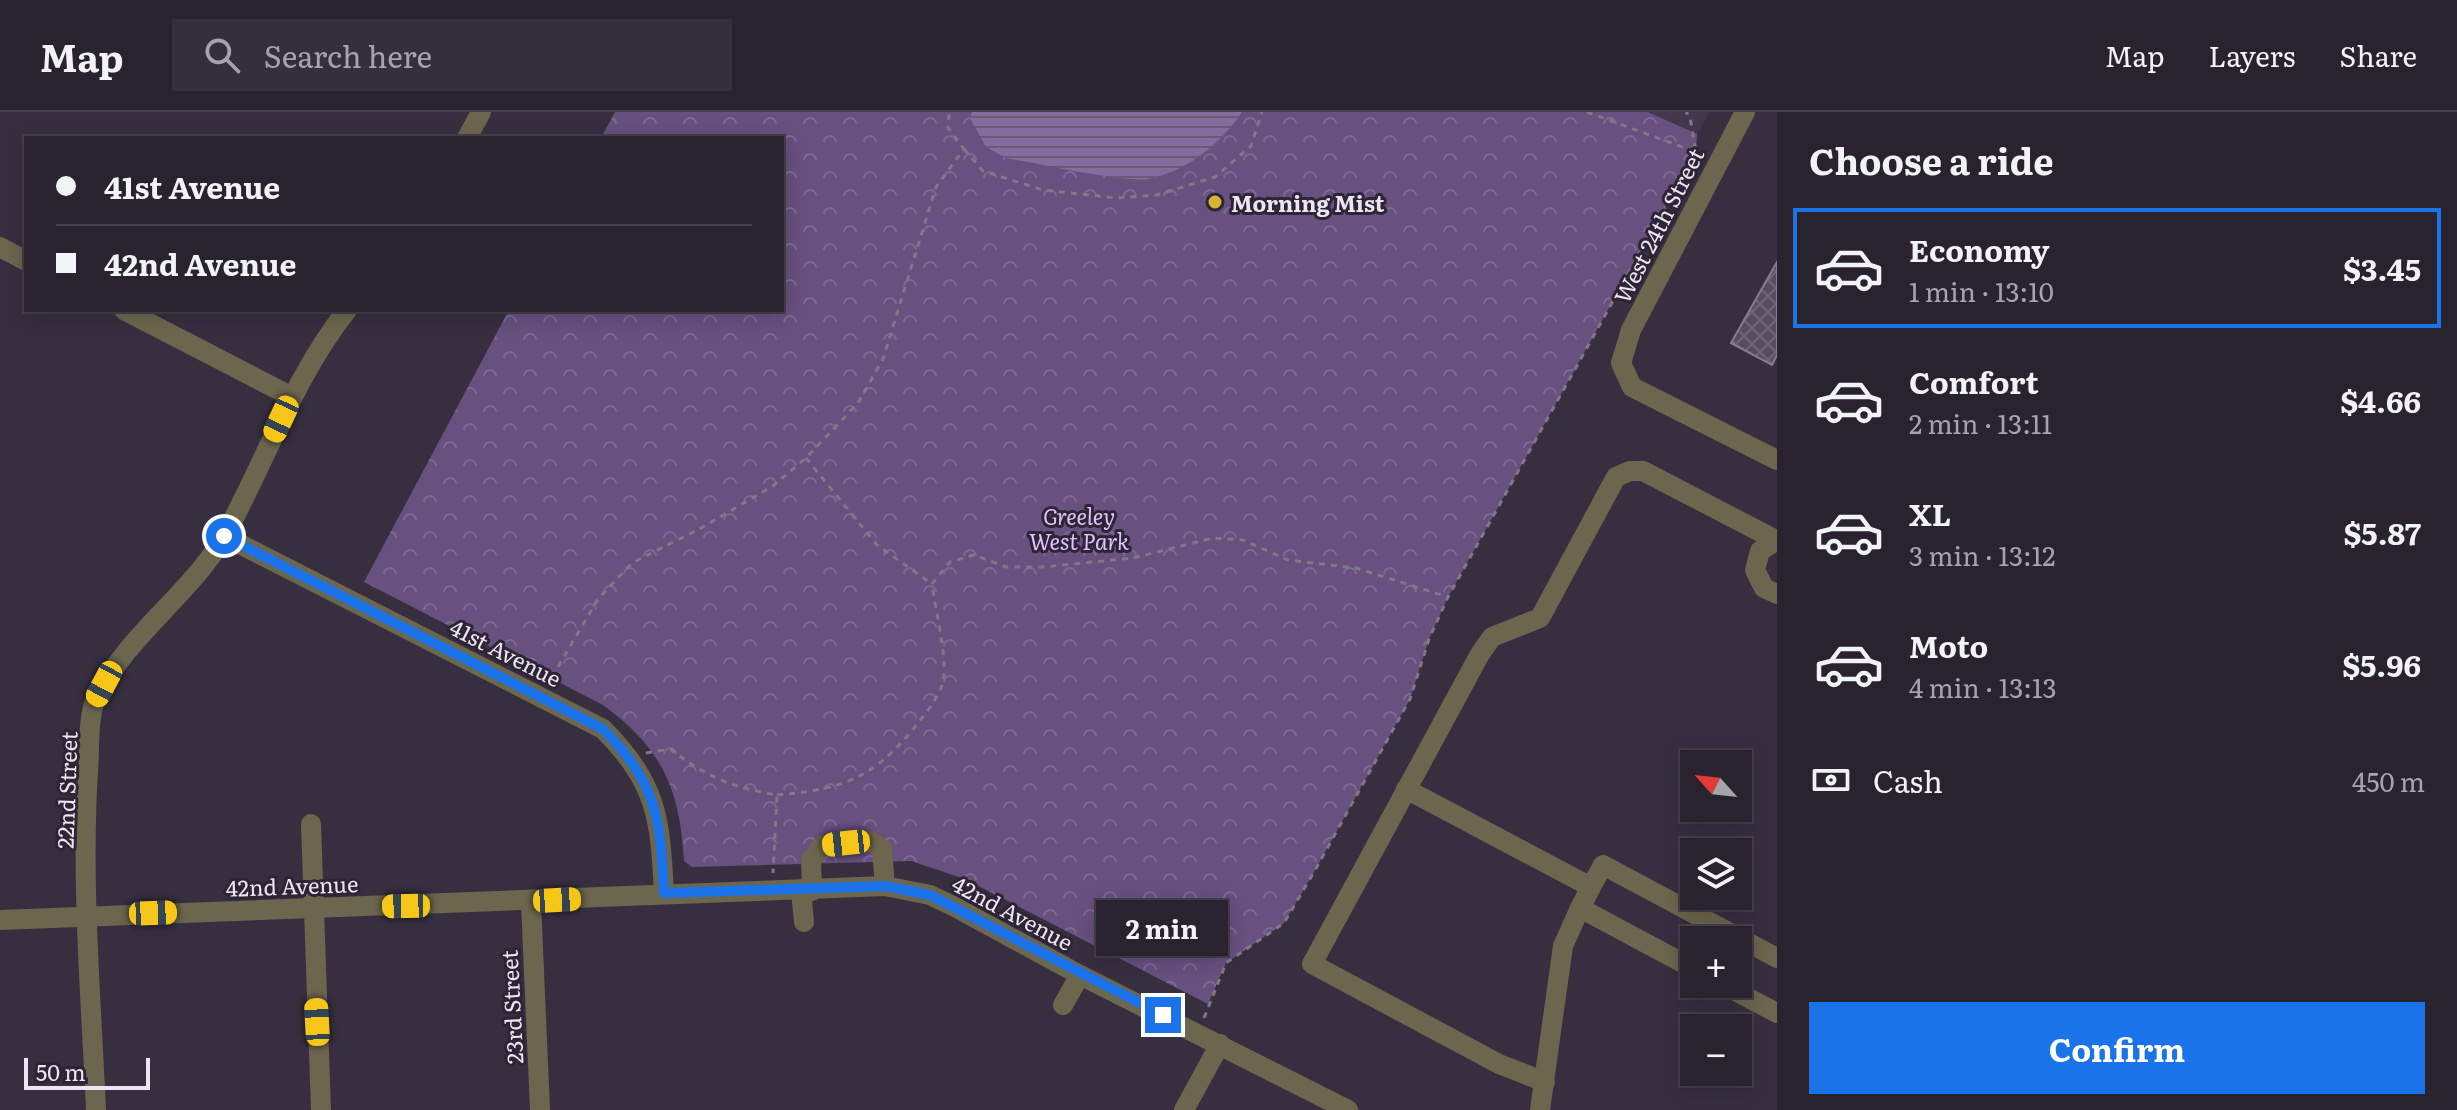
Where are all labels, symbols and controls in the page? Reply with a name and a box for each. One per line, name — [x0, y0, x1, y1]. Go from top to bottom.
search box — [172, 19, 732, 91]
text: Map — [40, 27, 124, 84]
icon: search — [200, 33, 244, 77]
text: Search here — [264, 33, 432, 77]
text: Map — [2105, 34, 2164, 76]
text: Layers — [2208, 34, 2295, 76]
text: Share — [2339, 34, 2417, 76]
text: Choose a ride — [1809, 133, 2054, 186]
street label: West 24th Street — [1605, 142, 1711, 308]
text: 41st Avenue — [104, 164, 280, 208]
place label: Morning Mist — [1231, 186, 1385, 219]
marker: Morning Mist — [1206, 193, 1224, 211]
text: Economy — [1909, 227, 2049, 271]
icon: car — [1813, 232, 1885, 304]
text: 42nd Avenue — [104, 241, 297, 285]
text: $3.45 — [2343, 246, 2421, 290]
text: 1 min · 13:10 — [1909, 271, 2054, 310]
text: Comfort — [1909, 359, 2039, 403]
icon: car — [1813, 364, 1885, 436]
text: $4.66 — [2340, 378, 2421, 422]
car — [260, 392, 302, 446]
text: 2 min · 13:11 — [1909, 403, 2052, 442]
text: XL — [1909, 491, 1951, 535]
icon: car — [1813, 496, 1885, 568]
park label: Greeley West Park — [1029, 499, 1129, 557]
text: $5.87 — [2344, 510, 2421, 554]
route start — [206, 518, 242, 554]
text: 3 min · 13:12 — [1909, 535, 2056, 574]
street label: 41st Avenue — [444, 610, 568, 694]
text: Moto — [1909, 623, 1988, 667]
icon: car — [1813, 628, 1885, 700]
text: $5.96 — [2342, 642, 2421, 686]
car — [82, 657, 126, 711]
text: 4 min · 13:13 — [1909, 667, 2057, 706]
street label: 22nd Street — [47, 731, 85, 849]
north arrow — [1680, 750, 1752, 822]
map controls — [1680, 750, 1752, 1086]
icon: cash — [1809, 758, 1853, 802]
text: Cash — [1873, 758, 1943, 802]
text: 450 m — [2352, 761, 2425, 800]
car — [821, 829, 871, 857]
button: layers — [1680, 838, 1752, 910]
street label: 42nd Avenue — [225, 866, 359, 904]
street label: 42nd Avenue — [947, 866, 1079, 958]
car — [532, 887, 582, 913]
car — [382, 894, 430, 918]
callout: 2 min — [1097, 899, 1229, 955]
car — [129, 900, 177, 926]
text: 2 min — [1126, 908, 1198, 947]
button: + — [1680, 926, 1752, 998]
street label: 23rd Street — [492, 949, 530, 1065]
car — [304, 997, 330, 1047]
route end — [1145, 997, 1181, 1033]
button: Confirm — [1809, 1002, 2425, 1094]
button: − — [1680, 1014, 1752, 1086]
scale bar — [24, 1054, 150, 1090]
text: 50 m — [36, 1055, 86, 1088]

